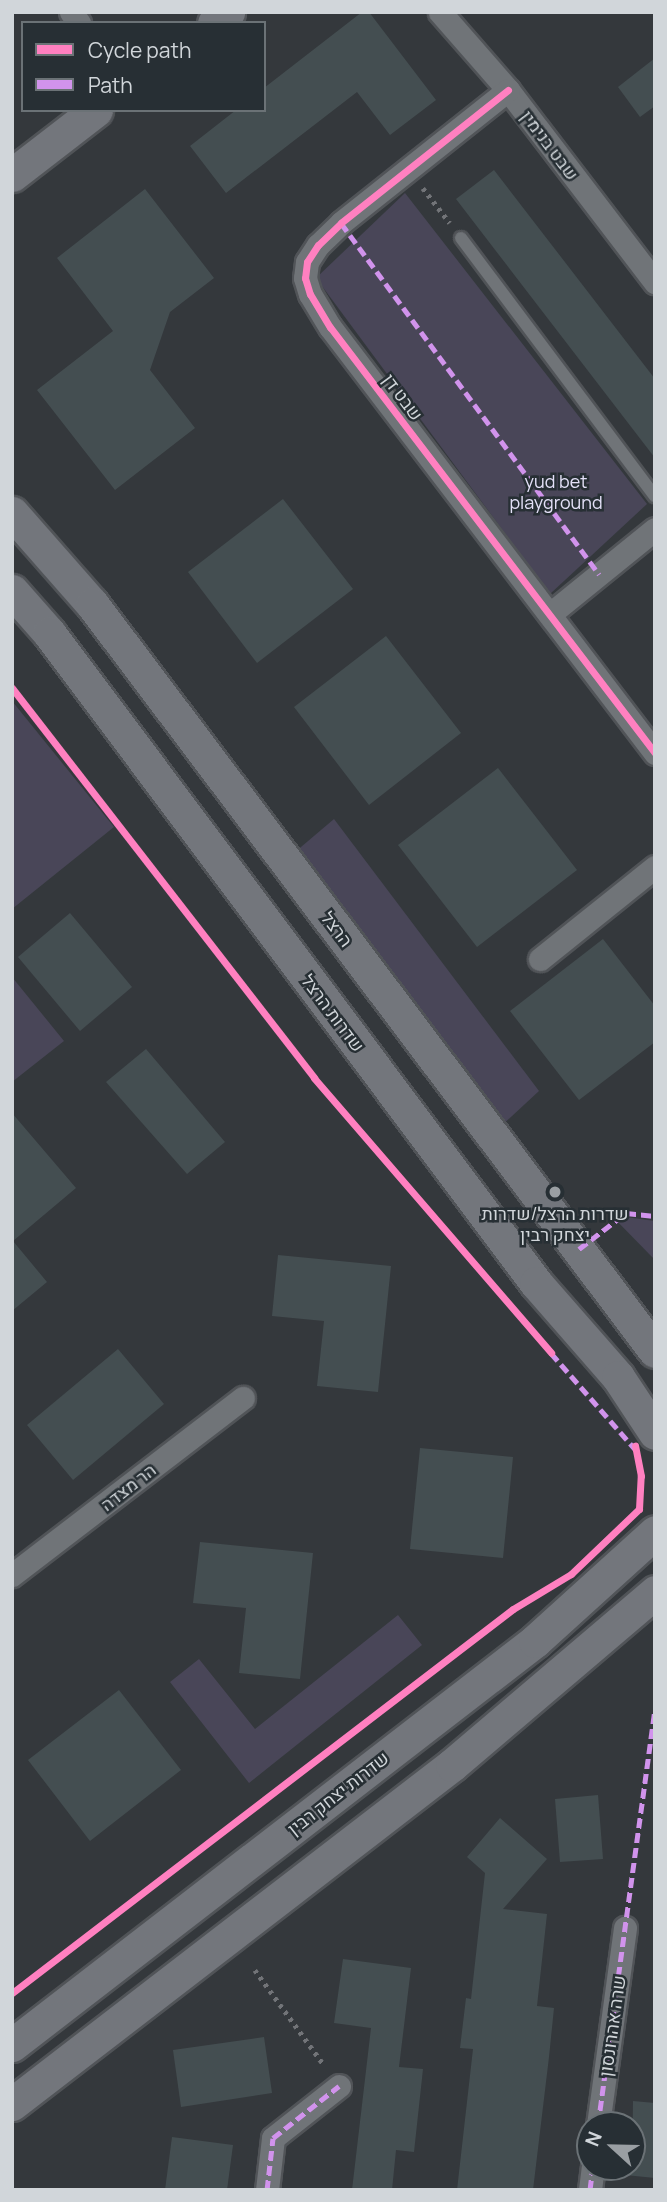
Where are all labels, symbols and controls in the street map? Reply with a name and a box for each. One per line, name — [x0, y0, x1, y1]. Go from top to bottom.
legend — [21, 21, 266, 112]
text: Cycle path — [88, 36, 191, 64]
text: Path — [88, 71, 133, 99]
street label: שבט בנימין — [517, 106, 583, 184]
street label: שבט דן — [378, 369, 428, 425]
park label: yud bet playground — [509, 471, 603, 514]
street label: הרצל — [317, 907, 357, 951]
street label: שדרות הרצל — [297, 970, 369, 1056]
marker: שדרות הרצל/שדרות יצחק רבין — [547, 1184, 563, 1200]
place label: שדרות הרצל/שדרות יצחק רבין — [481, 1203, 629, 1246]
street label: הר מצדה — [96, 1459, 160, 1515]
street label: שדרות יצחק רבין — [283, 1747, 393, 1839]
street label: שרה אהרונסון — [594, 1974, 630, 2078]
north arrow — [576, 2111, 646, 2181]
text: N — [579, 2128, 608, 2150]

